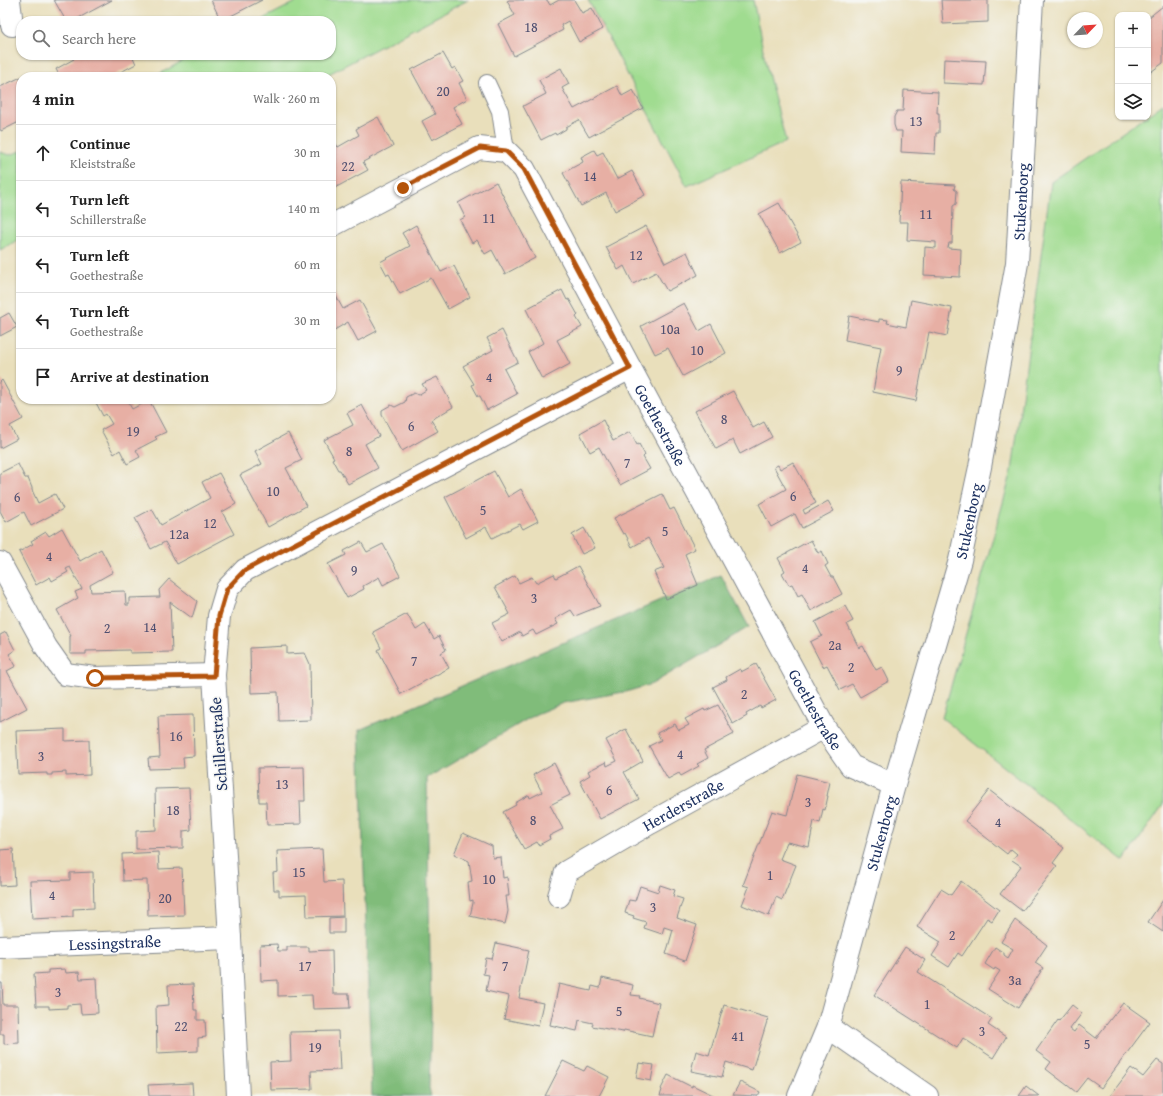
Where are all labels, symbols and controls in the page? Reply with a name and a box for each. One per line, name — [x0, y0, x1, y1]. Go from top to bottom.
north arrow — [1067, 12, 1103, 48]
map controls — [1115, 12, 1151, 120]
button: + — [1115, 12, 1151, 48]
search box — [16, 16, 336, 60]
house number: 18 — [524, 17, 538, 37]
icon: search — [30, 27, 52, 49]
text: Search here — [62, 28, 136, 49]
button: − — [1115, 48, 1151, 84]
house number: 20 — [436, 81, 450, 101]
button: layers — [1115, 84, 1151, 120]
text: 4 min — [32, 86, 74, 111]
text: Walk · 260 m — [253, 89, 320, 108]
house number: 13 — [909, 111, 923, 131]
text: Continue — [70, 133, 131, 154]
icon: ahead — [32, 142, 54, 164]
text: 30 m — [294, 143, 320, 162]
text: Kleiststraße — [70, 154, 136, 173]
house number: 22 — [341, 156, 355, 176]
street label: Stukenborg — [1006, 162, 1035, 241]
house number: 14 — [583, 166, 597, 186]
route end — [394, 179, 412, 197]
text: Turn left — [70, 189, 129, 210]
icon: left — [32, 198, 54, 220]
text: 140 m — [288, 199, 320, 218]
house number: 11 — [919, 204, 933, 224]
house number: 11 — [482, 208, 496, 228]
text: Schillerstraße — [70, 210, 146, 229]
text: Turn left — [70, 245, 129, 266]
house number: 12 — [629, 245, 643, 265]
icon: left — [32, 254, 54, 276]
text: 60 m — [294, 255, 320, 274]
text: Goethestraße — [70, 266, 143, 285]
text: Turn left — [70, 301, 129, 322]
icon: left — [32, 310, 54, 332]
text: 30 m — [294, 311, 320, 330]
house number: 10a — [660, 319, 680, 339]
text: Goethestraße — [70, 322, 143, 341]
house number: 10 — [690, 340, 704, 360]
house number: 9 — [896, 360, 903, 380]
icon: arrive — [32, 366, 54, 388]
text: Arrive at destination — [70, 366, 209, 387]
house number: 4 — [486, 367, 493, 387]
street label: Goethestraße — [629, 379, 693, 470]
house number: 8 — [721, 409, 728, 429]
house number: 6 — [408, 416, 415, 436]
house number: 19 — [126, 421, 140, 441]
house number: 8 — [346, 441, 353, 461]
house number: 7 — [624, 453, 631, 473]
house number: 10 — [266, 481, 280, 501]
street label: Stukenborg — [949, 481, 988, 561]
house number: 6 — [790, 486, 797, 506]
house number: 6 — [14, 487, 21, 507]
house number: 5 — [480, 500, 486, 520]
house number: 12 — [203, 513, 217, 533]
house number: 5 — [662, 521, 668, 541]
house number: 12a — [169, 524, 189, 544]
house number: 4 — [46, 546, 53, 566]
house number: 4 — [802, 558, 809, 578]
house number: 9 — [351, 560, 358, 580]
house number: 3 — [531, 588, 537, 608]
house number: 14 — [143, 617, 157, 637]
house number: 2 — [104, 618, 110, 638]
house number: 2a — [828, 635, 842, 655]
house number: 7 — [411, 651, 418, 671]
house number: 2 — [848, 657, 854, 677]
street label: Goethestraße — [783, 665, 848, 755]
route start — [86, 669, 104, 687]
house number: 2 — [741, 684, 747, 704]
street label: Schillerstraße — [203, 696, 233, 792]
house number: 16 — [169, 726, 183, 746]
house number: 4 — [677, 744, 684, 764]
house number: 3 — [38, 746, 44, 766]
street label: Herderstraße — [638, 772, 728, 837]
house number: 13 — [275, 774, 289, 794]
house number: 6 — [606, 780, 613, 800]
house number: 3 — [805, 792, 811, 812]
street label: Stukenborg — [859, 792, 903, 873]
house number: 18 — [166, 800, 180, 820]
house number: 8 — [530, 810, 537, 830]
house number: 4 — [995, 812, 1002, 832]
house number: 15 — [292, 862, 306, 882]
house number: 1 — [767, 865, 773, 885]
house number: 10 — [482, 869, 496, 889]
house number: 4 — [49, 885, 56, 905]
house number: 20 — [158, 888, 172, 908]
house number: 3 — [650, 897, 656, 917]
house number: 2 — [949, 925, 955, 945]
street label: Lessingstraße — [68, 929, 162, 956]
house number: 17 — [298, 956, 312, 976]
house number: 7 — [502, 956, 509, 976]
house number: 3a — [1008, 970, 1022, 990]
house number: 3 — [55, 982, 61, 1002]
house number: 1 — [924, 994, 930, 1014]
house number: 5 — [616, 1001, 622, 1021]
house number: 22 — [174, 1016, 188, 1036]
house number: 3 — [979, 1021, 985, 1041]
house number: 41 — [731, 1026, 745, 1046]
house number: 5 — [1084, 1034, 1090, 1054]
house number: 19 — [308, 1037, 322, 1057]

